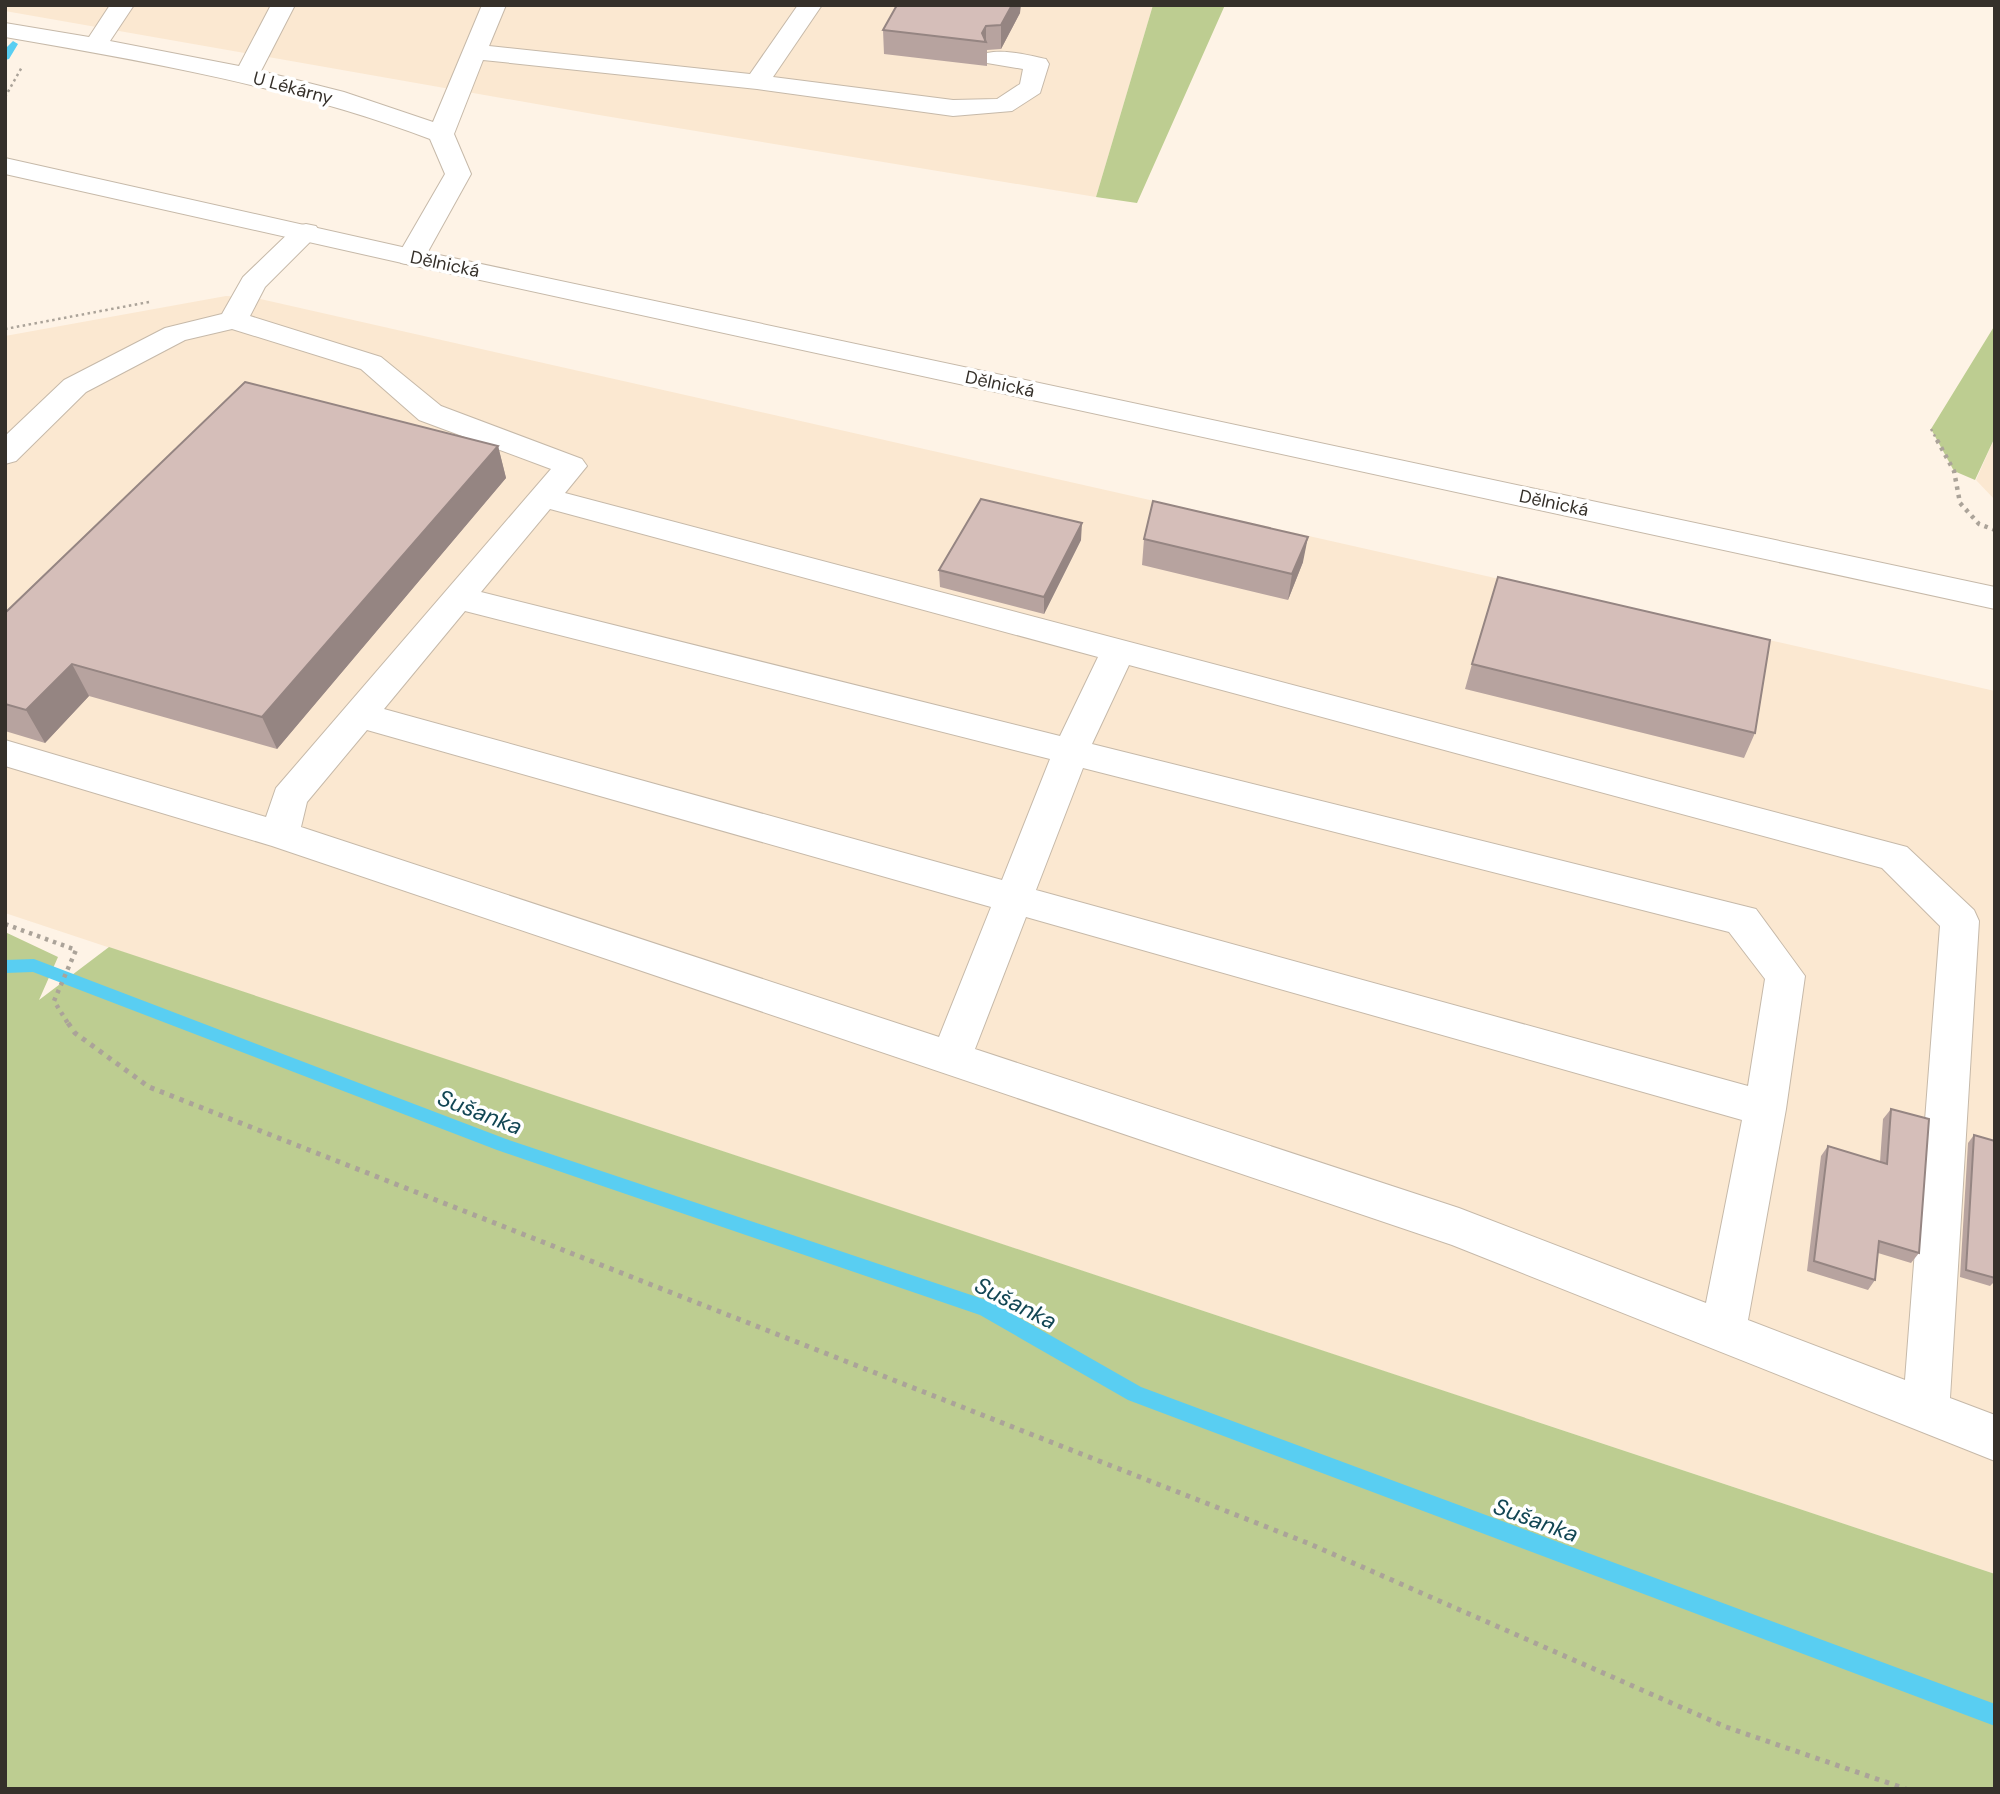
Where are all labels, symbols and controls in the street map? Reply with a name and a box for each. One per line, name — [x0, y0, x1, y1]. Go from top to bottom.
street label: U Lékárny — [251, 66, 335, 110]
street label: Dělnická — [408, 245, 482, 283]
street label: Dělnická — [963, 365, 1037, 403]
street label: Dělnická — [1517, 484, 1591, 522]
water label: Sušanka — [434, 1082, 526, 1142]
water label: Sušanka — [970, 1270, 1062, 1336]
water label: Sušanka — [1489, 1491, 1583, 1549]

